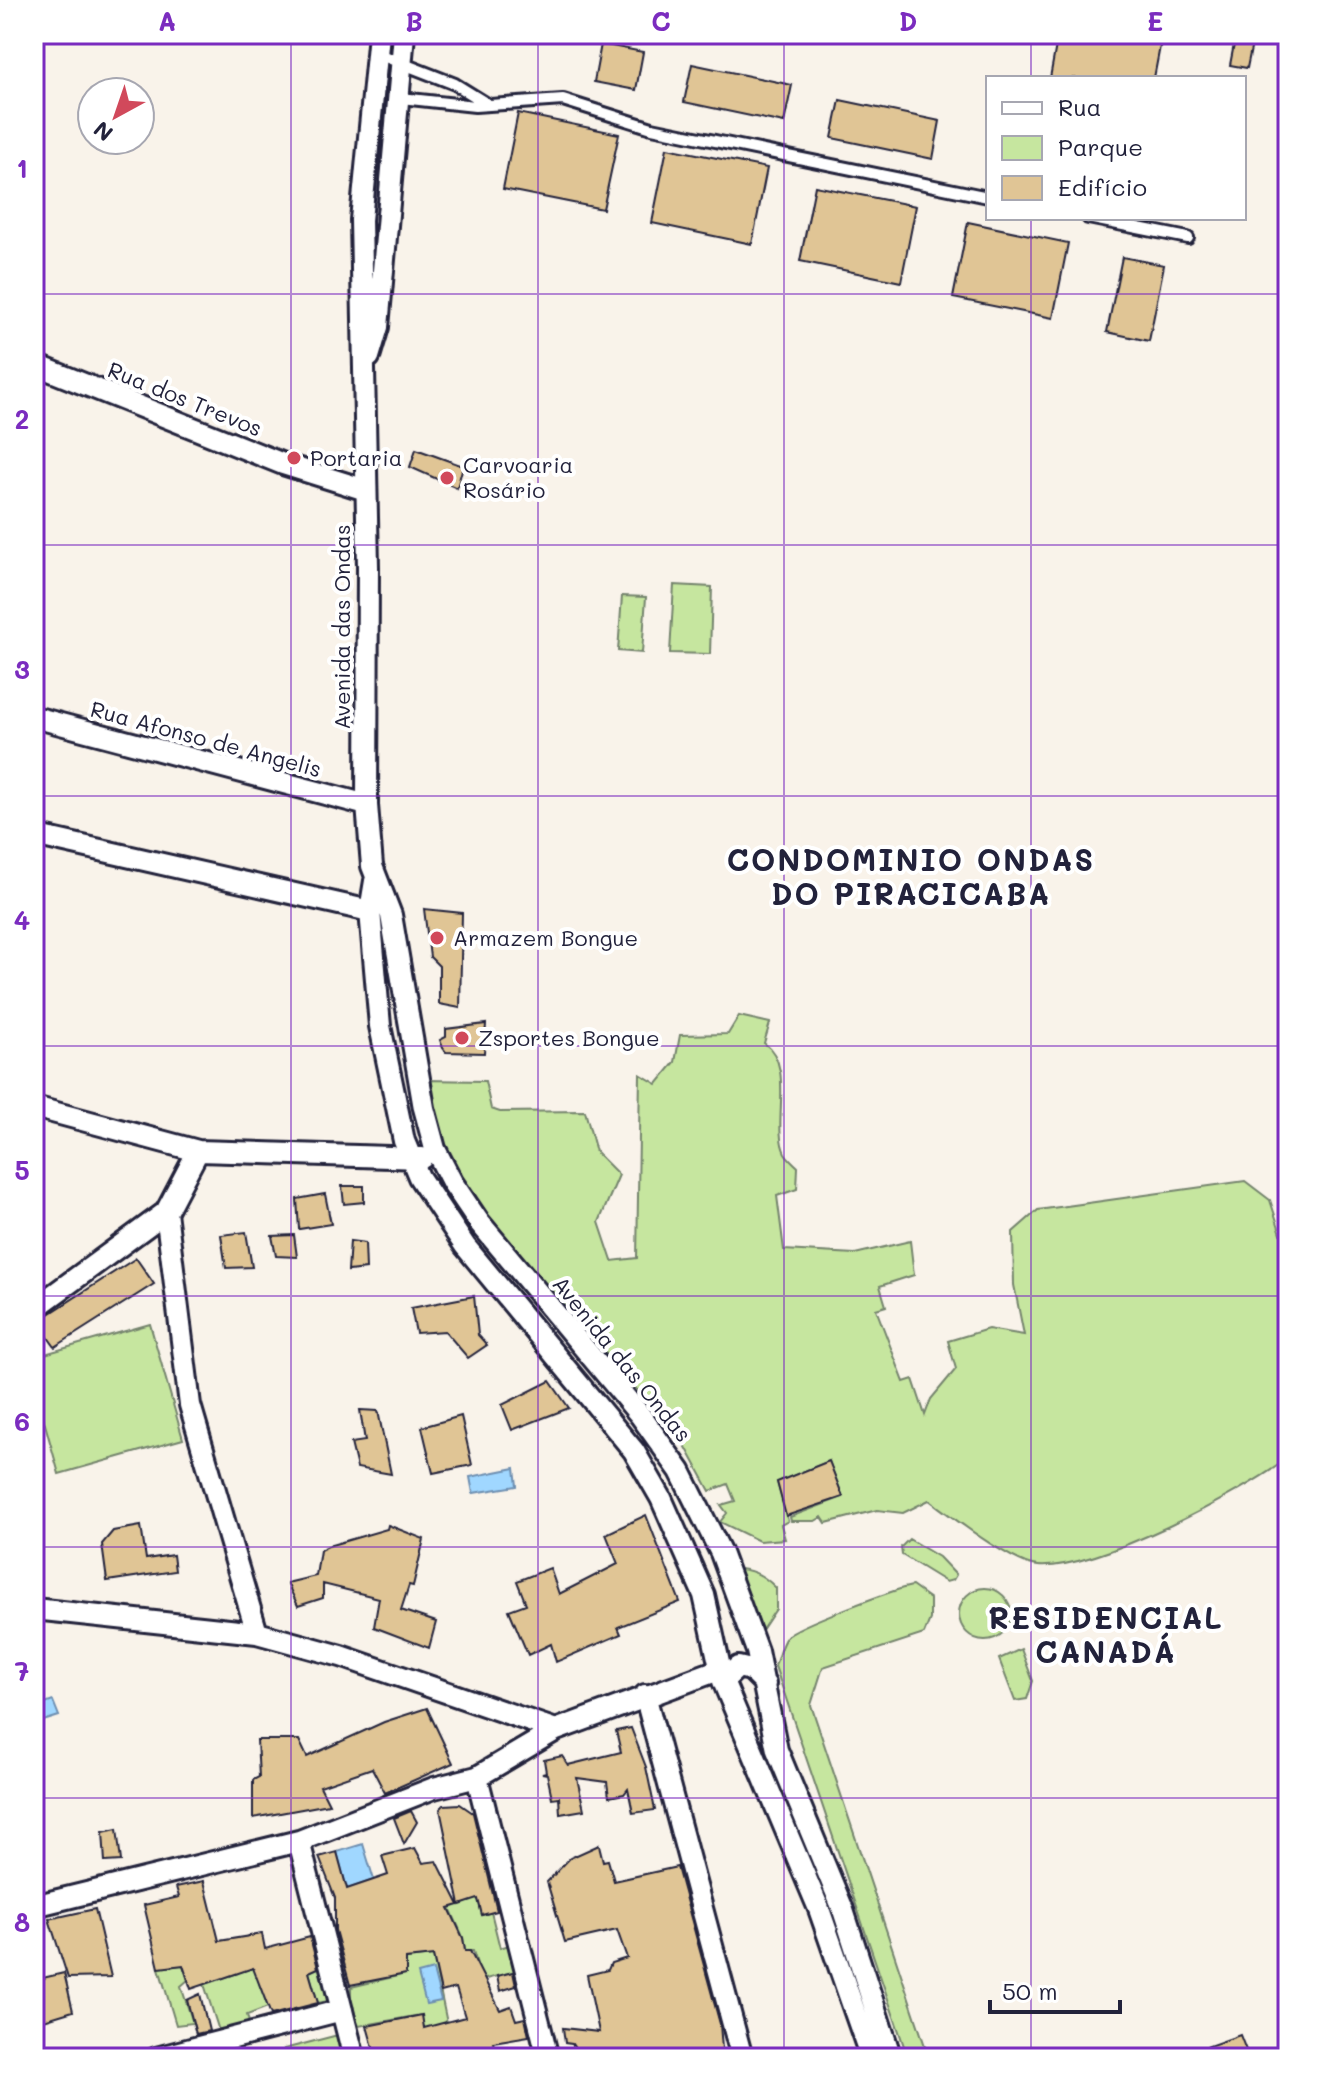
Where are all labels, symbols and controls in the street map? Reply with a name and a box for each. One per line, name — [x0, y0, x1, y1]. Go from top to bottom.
text: A — [158, 4, 176, 38]
text: B — [405, 4, 423, 38]
text: C — [651, 4, 671, 38]
text: D — [899, 4, 917, 38]
text: E — [1147, 4, 1163, 38]
north arrow — [76, 76, 156, 156]
legend — [986, 76, 1246, 220]
text: Rua — [1058, 91, 1101, 122]
text: N — [87, 115, 119, 148]
text: Parque — [1058, 131, 1143, 162]
text: 1 — [16, 151, 28, 185]
text: Edifício — [1058, 171, 1147, 202]
street label: Rua dos Trevos — [104, 354, 267, 443]
text: 2 — [15, 402, 29, 436]
place label: Portaria — [310, 443, 402, 472]
marker: Portaria — [285, 449, 303, 467]
place label: Carvoaria Rosário — [463, 450, 573, 504]
marker: Carvoaria Rosário — [438, 469, 456, 487]
street label: Avenida das Ondas — [327, 524, 356, 730]
text: 3 — [14, 652, 30, 686]
street label: Rua Afonso de Angelis — [87, 694, 325, 783]
district label: CONDOMINIO ONDAS DO PIRACICABA — [727, 839, 1095, 913]
text: 4 — [14, 903, 30, 937]
place label: Armazem Bongue — [453, 923, 638, 952]
marker: Armazem Bongue — [428, 929, 446, 947]
place label: Zsportes Bongue — [478, 1023, 660, 1052]
marker: Zsportes Bongue — [453, 1029, 471, 1047]
text: 5 — [14, 1153, 30, 1187]
street label: Avenida das Ondas — [547, 1270, 698, 1448]
text: 6 — [14, 1404, 30, 1438]
district label: RESIDENCIAL CANADÁ — [988, 1597, 1224, 1671]
text: 7 — [15, 1654, 29, 1688]
text: 8 — [14, 1905, 30, 1939]
scale bar — [990, 1964, 1120, 2014]
text: 50 m — [1002, 1975, 1058, 2006]

